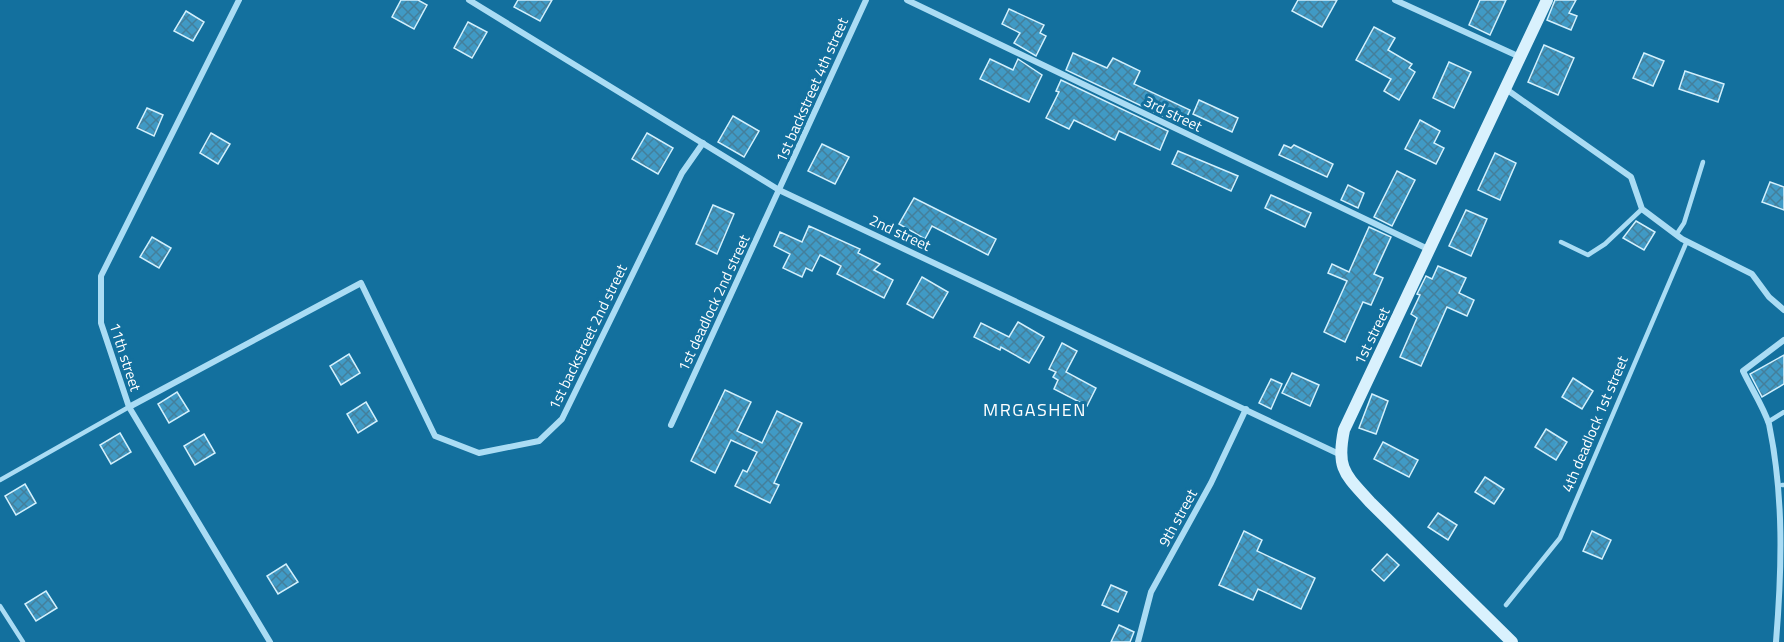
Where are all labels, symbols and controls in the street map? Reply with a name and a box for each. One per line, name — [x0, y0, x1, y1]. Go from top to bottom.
street label: 1st backstreet 4th street — [769, 13, 854, 166]
street label: 3rd street — [1140, 90, 1207, 138]
street label: 2nd street — [866, 208, 935, 257]
street label: 1st deadlock 2nd street — [672, 230, 756, 375]
street label: 1st backstreet 2nd street — [542, 259, 633, 413]
street label: 1st street — [1348, 302, 1396, 369]
street label: 11th street — [104, 319, 148, 395]
street label: 4th deadlock 1st street — [1555, 351, 1634, 495]
district label: MRGASHEN — [983, 396, 1087, 423]
street label: 9th street — [1152, 484, 1203, 551]

